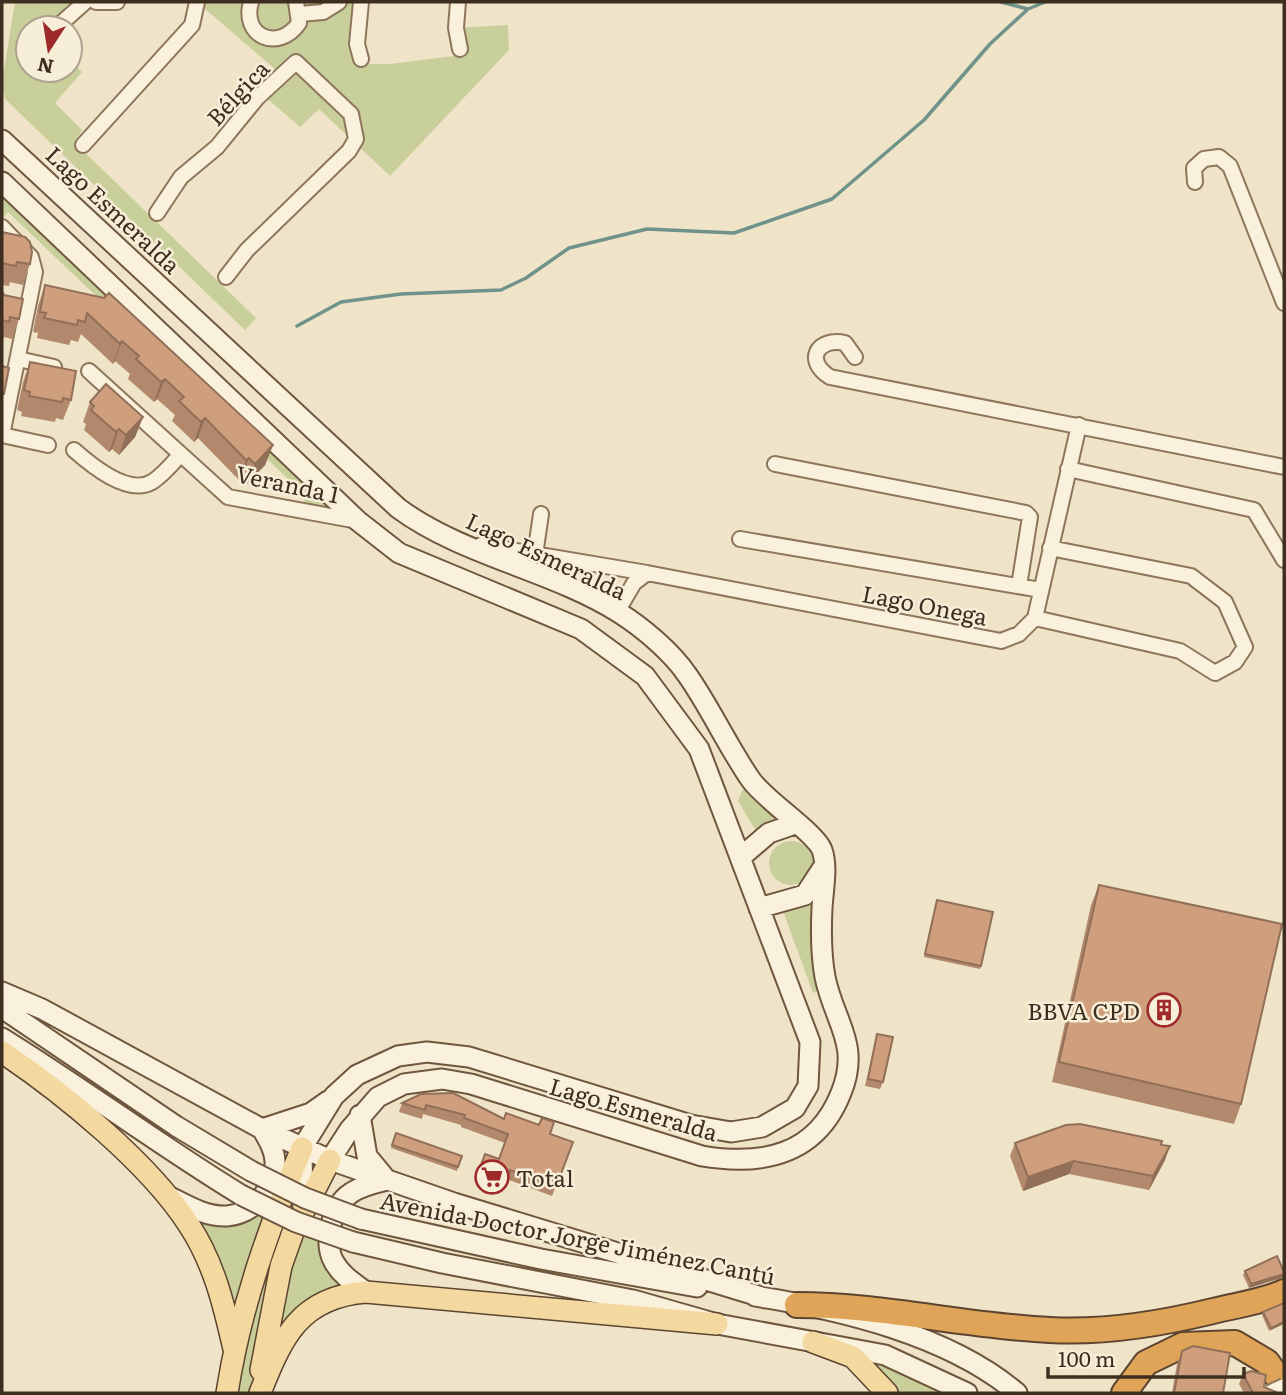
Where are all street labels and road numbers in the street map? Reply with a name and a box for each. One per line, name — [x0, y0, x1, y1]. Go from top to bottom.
street label: Bélgica — [198, 51, 277, 132]
street label: Lago Esmeralda — [39, 137, 190, 281]
street label: Veranda 1 — [233, 455, 343, 511]
street label: Lago Esmeralda — [461, 503, 633, 607]
street label: Lago Onega — [859, 575, 991, 633]
street label: Lago Esmeralda — [546, 1068, 723, 1148]
street label: Avenida Doctor Jorge Jiménez Cantú — [377, 1182, 779, 1292]

